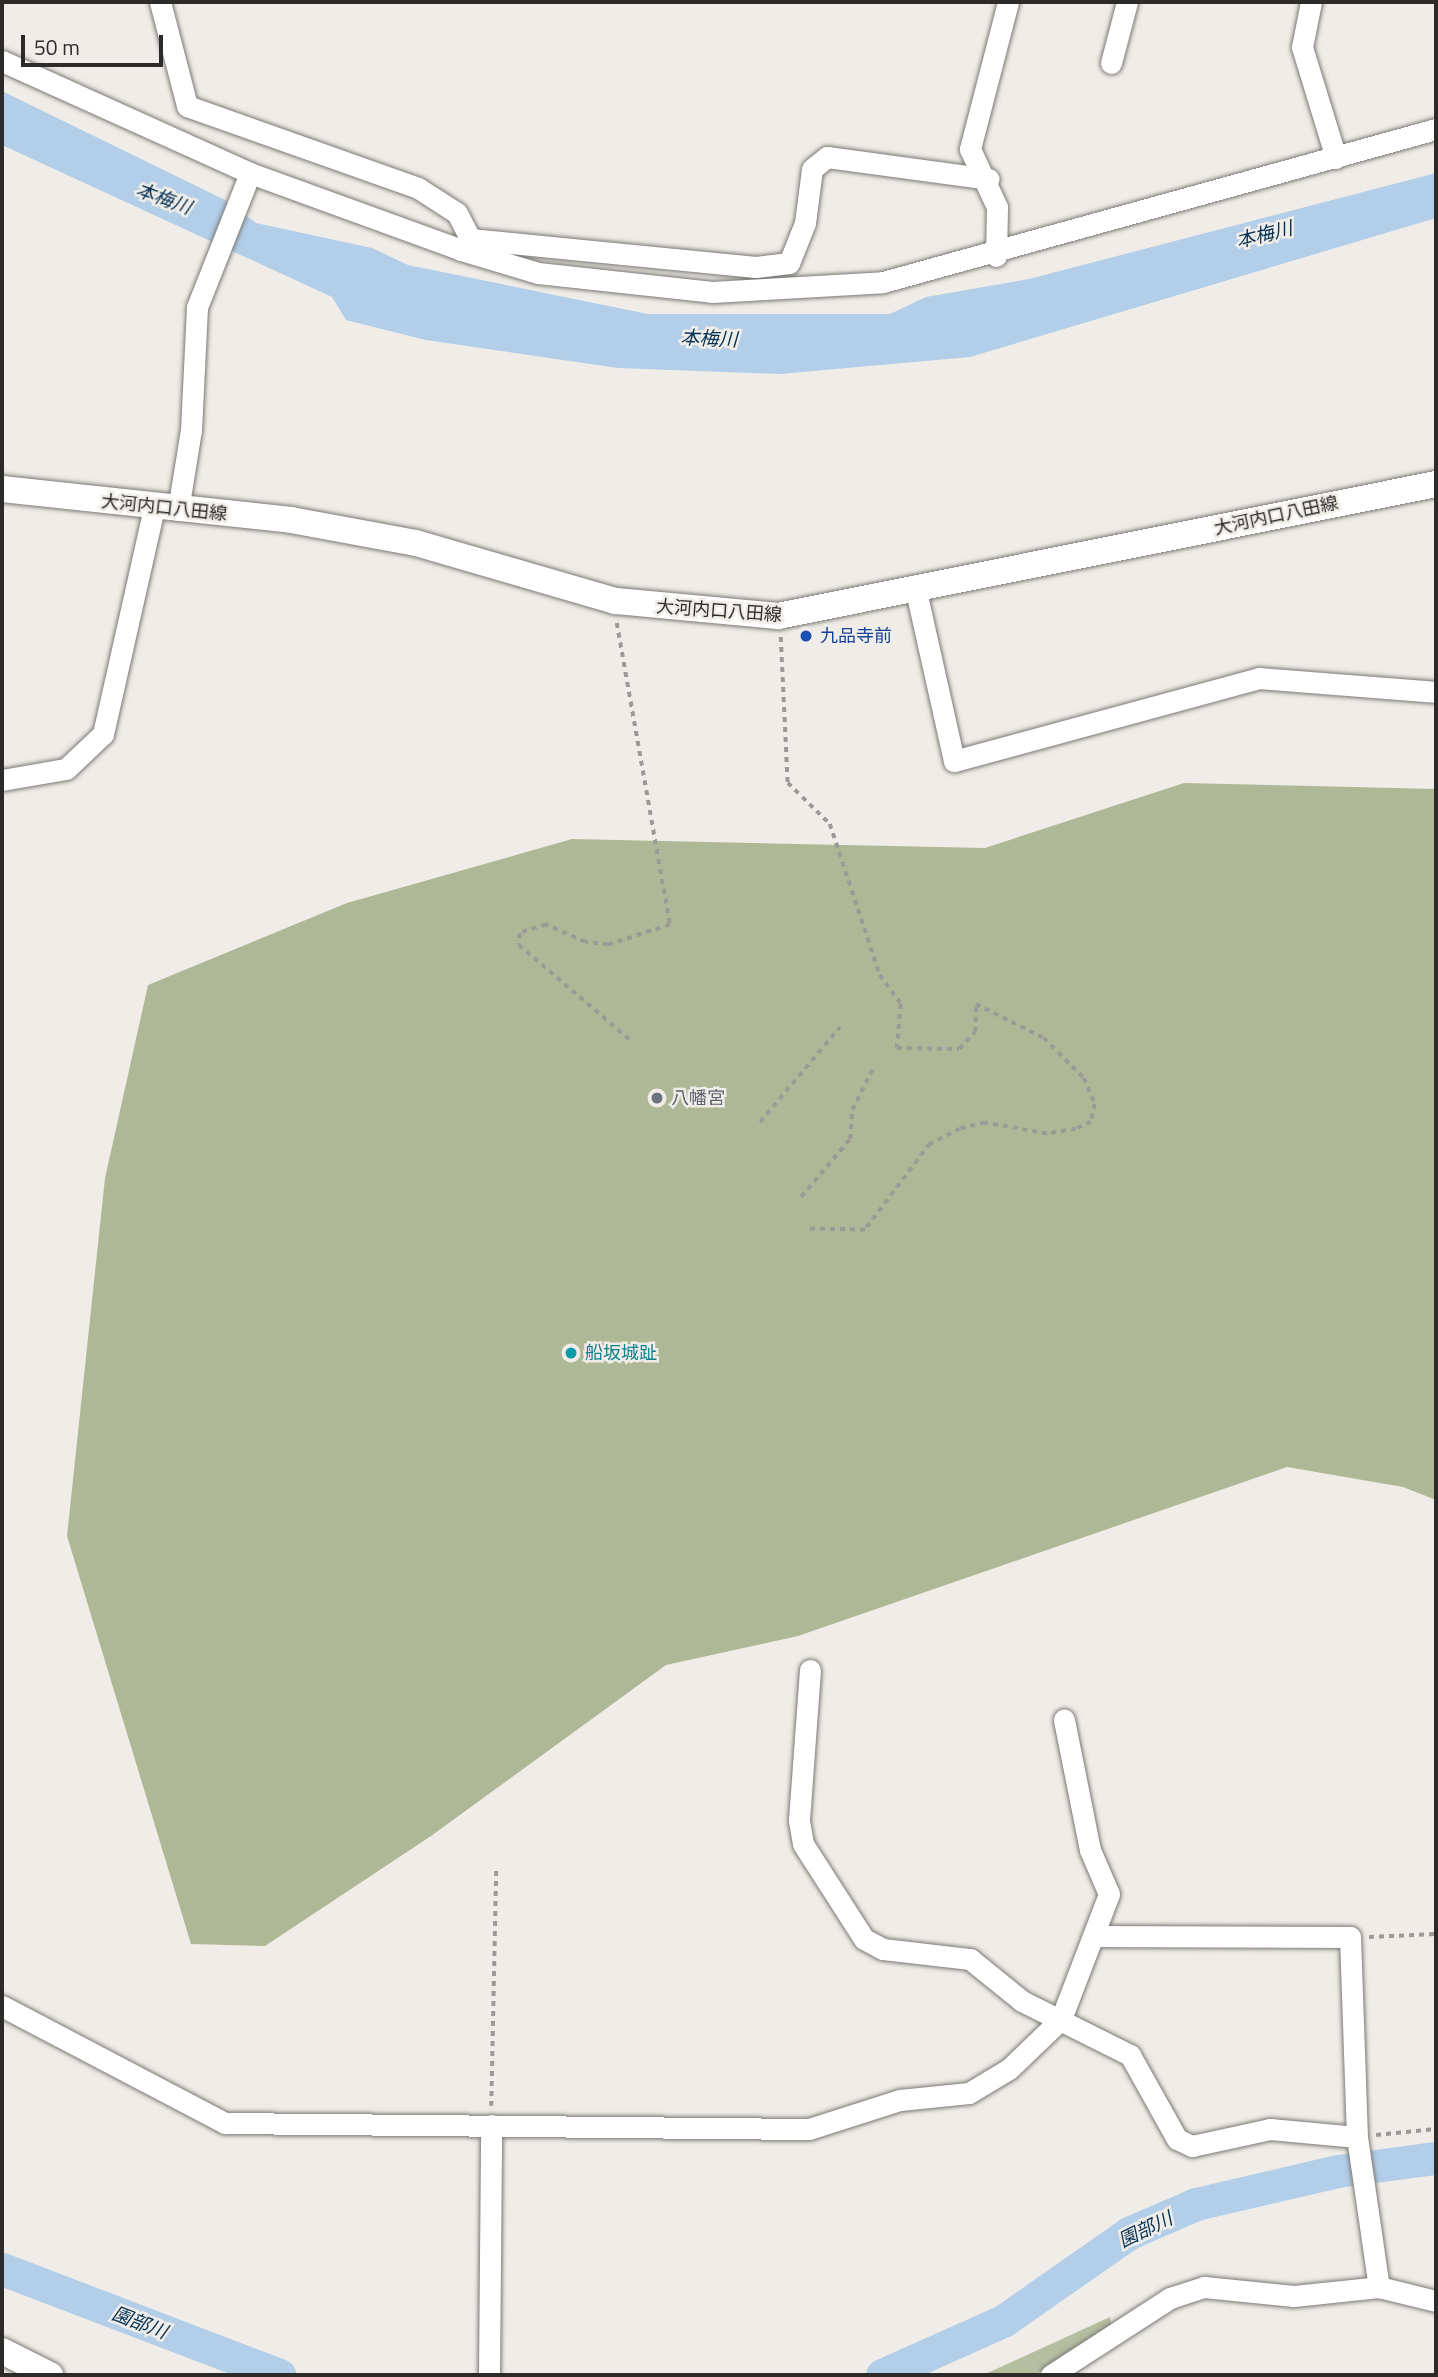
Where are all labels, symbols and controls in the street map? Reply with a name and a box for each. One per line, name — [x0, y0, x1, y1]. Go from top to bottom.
scale bar — [24, 21, 166, 65]
text: 50 m — [34, 31, 80, 63]
water label: 本梅川 — [133, 178, 195, 218]
water label: 本梅川 — [1234, 216, 1294, 252]
water label: 本梅川 — [680, 326, 738, 350]
street label: 大河内口八田線 — [100, 491, 228, 525]
street label: 大河内口八田線 — [1212, 492, 1340, 540]
street label: 大河内口八田線 — [655, 596, 783, 626]
place label: 九品寺前 — [820, 625, 892, 647]
marker: 九品寺前 — [798, 628, 814, 644]
place label: 八幡宮 — [671, 1087, 725, 1109]
marker: 八幡宮 — [649, 1090, 665, 1106]
place label: 船坂城趾 — [585, 1342, 657, 1364]
marker: 船坂城趾 — [563, 1345, 579, 1361]
water label: 園部川 — [1114, 2206, 1176, 2252]
water label: 園部川 — [109, 2301, 171, 2343]

